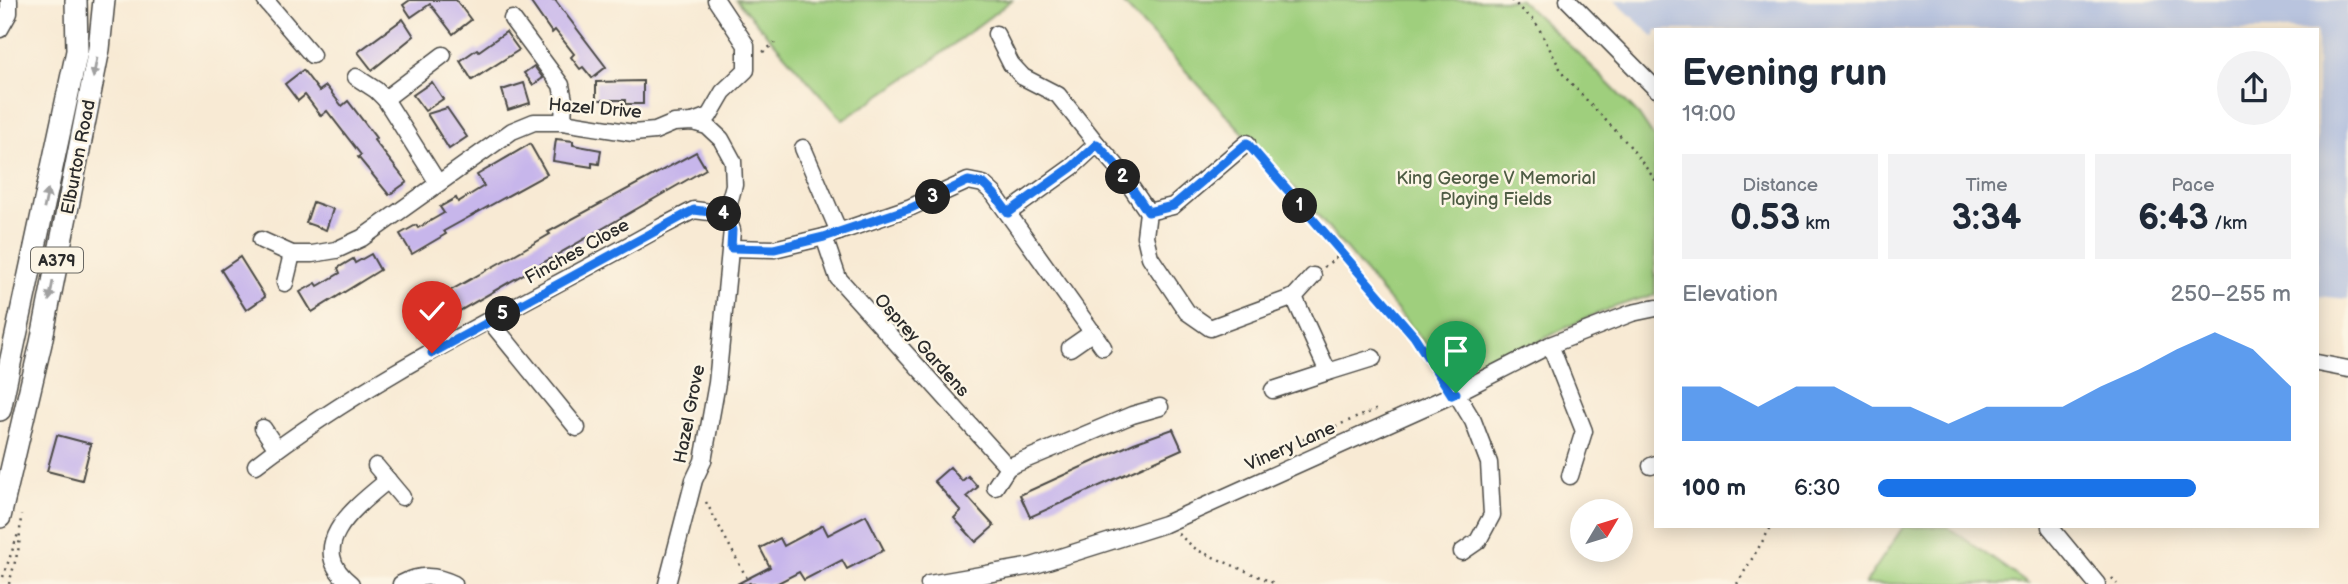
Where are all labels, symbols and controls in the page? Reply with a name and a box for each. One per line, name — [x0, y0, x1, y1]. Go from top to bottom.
text: Evening run — [1682, 51, 1887, 96]
button: share — [2217, 51, 2291, 125]
one-way arrow — [89, 57, 100, 79]
street label: Hazel Drive — [547, 94, 643, 123]
street label: Elburton Road — [57, 98, 100, 216]
text: 19:00 — [1682, 100, 1736, 128]
pin: 2 — [1106, 160, 1140, 194]
text: 2 — [1117, 165, 1128, 188]
park label: King George V Memorial Playing Fields — [1396, 168, 1596, 210]
text: Distance — [1742, 174, 1818, 197]
text: Time — [1965, 174, 2008, 197]
text: Pace — [2171, 174, 2214, 197]
pin: 3 — [916, 180, 950, 214]
text: 3 — [927, 185, 938, 208]
one-way arrow — [41, 188, 52, 210]
pin: 1 — [1282, 188, 1318, 224]
text: 1 — [1296, 194, 1304, 217]
pin: 4 — [706, 196, 742, 232]
text: 0.53 — [1730, 197, 1800, 240]
text: 3:34 — [1952, 197, 2021, 240]
text: 6:43 — [2138, 197, 2209, 240]
text: 4 — [718, 202, 729, 225]
text: km — [1800, 212, 1830, 235]
text: /km — [2209, 212, 2248, 235]
street label: Finches Close — [522, 214, 633, 289]
road number: A379 — [31, 248, 83, 272]
one-way arrow — [46, 280, 57, 302]
text: Elevation — [1682, 280, 1778, 308]
text: 250–255 m — [2170, 280, 2291, 308]
pin — [402, 281, 462, 353]
street label: Osprey Gardens — [870, 289, 973, 401]
icon: check — [413, 292, 451, 330]
pin: 5 — [486, 296, 520, 332]
text: 5 — [497, 302, 508, 325]
pin — [1426, 321, 1486, 393]
icon: arrive — [1437, 332, 1475, 370]
street label: Hazel Grove — [670, 363, 709, 465]
street label: Vinery Lane — [1242, 417, 1339, 476]
text: 100 m — [1682, 474, 1746, 502]
text: 6:30 — [1794, 474, 1840, 502]
north arrow — [1570, 499, 1633, 562]
map controls — [1570, 499, 1633, 562]

